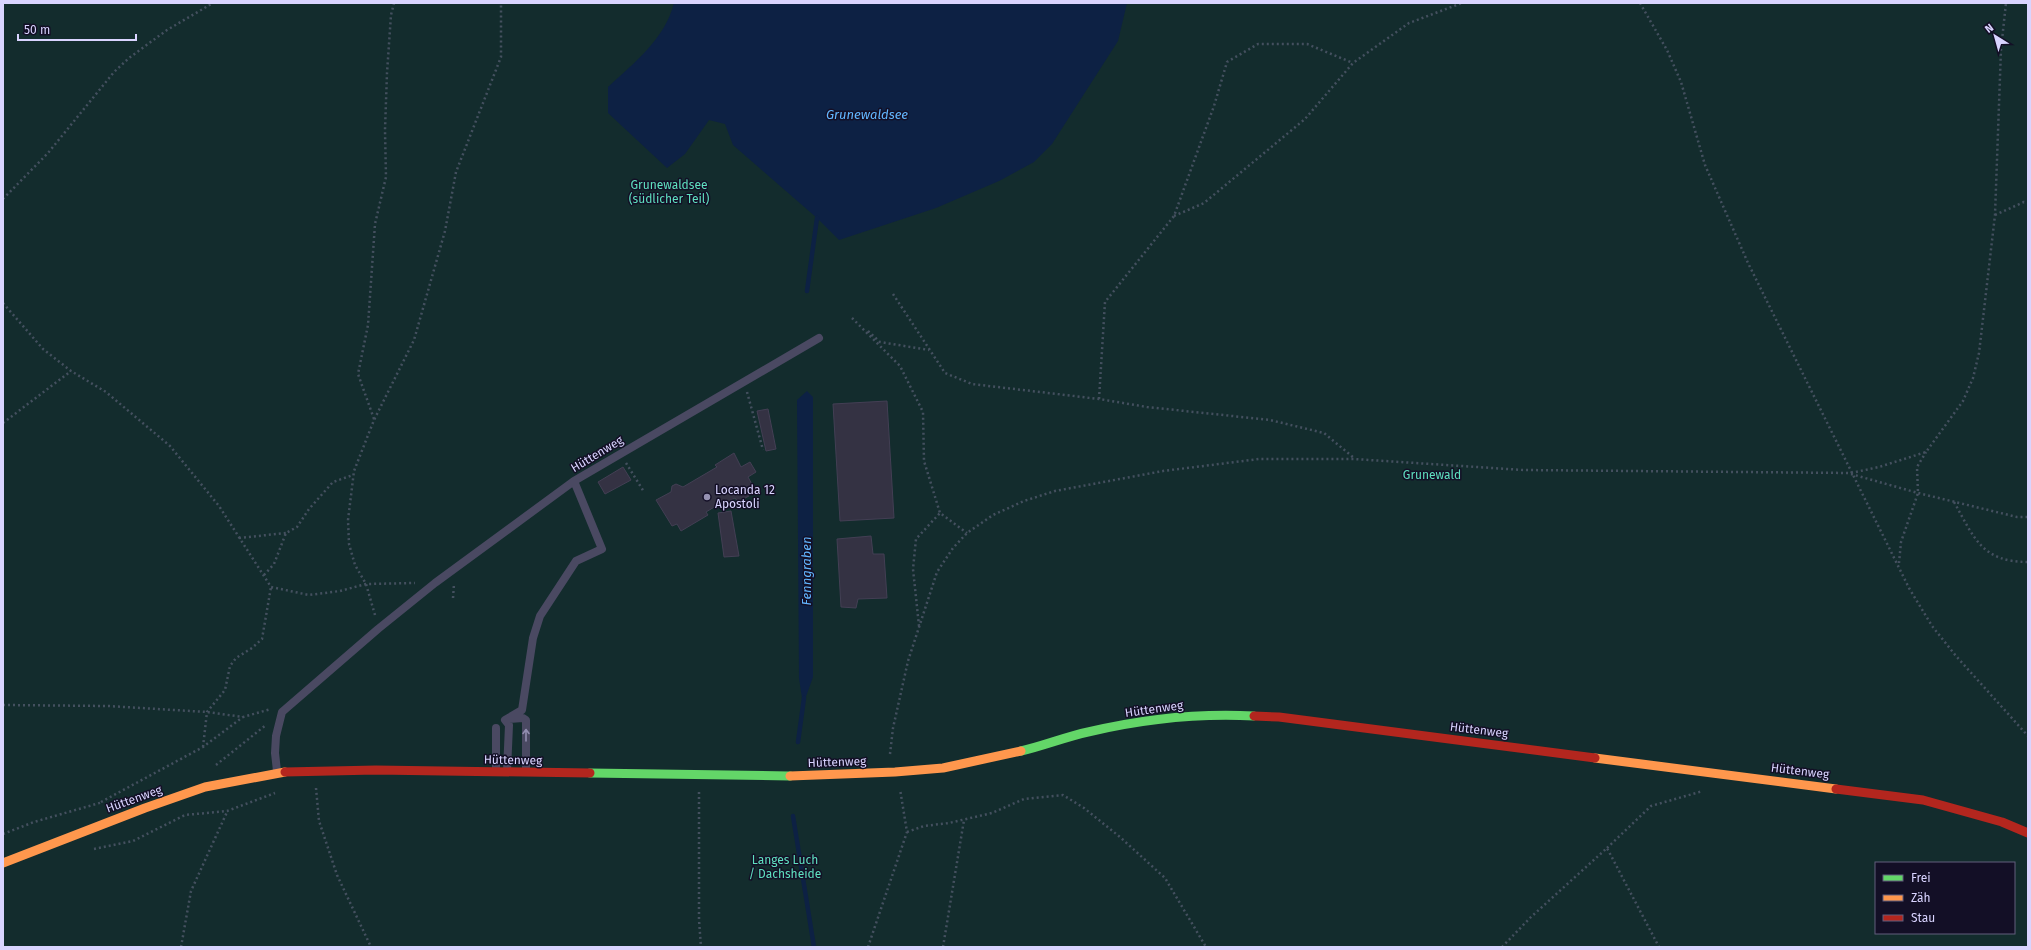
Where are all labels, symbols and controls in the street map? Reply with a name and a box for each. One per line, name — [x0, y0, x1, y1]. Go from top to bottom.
scale bar — [18, 16, 136, 42]
north arrow — [1975, 16, 2015, 56]
text: N — [1982, 21, 1996, 36]
text: 50 m — [24, 23, 50, 37]
water label: Grunewaldsee — [826, 107, 908, 122]
park label: Grunewaldsee (südlicher Teil) — [629, 178, 709, 206]
street label: Hüttenweg — [568, 433, 626, 475]
park label: Grunewald — [1403, 468, 1461, 482]
place label: Locanda 12 Apostoli — [715, 483, 775, 511]
marker: Locanda 12 Apostoli — [702, 492, 712, 502]
water label: Fenngraben — [799, 537, 814, 605]
street label: Hüttenweg — [1124, 698, 1185, 720]
street label: Hüttenweg — [1449, 719, 1510, 741]
one-way arrow — [522, 729, 530, 742]
street label: Hüttenweg — [484, 752, 543, 768]
street label: Hüttenweg — [807, 754, 867, 770]
street label: Hüttenweg — [1770, 760, 1831, 782]
street label: Hüttenweg — [104, 782, 165, 816]
park label: Langes Luch / Dachsheide — [749, 853, 821, 881]
legend — [1875, 862, 2015, 934]
text: Frei — [1911, 871, 1931, 885]
text: Zäh — [1911, 891, 1931, 905]
text: Stau — [1911, 911, 1935, 925]

